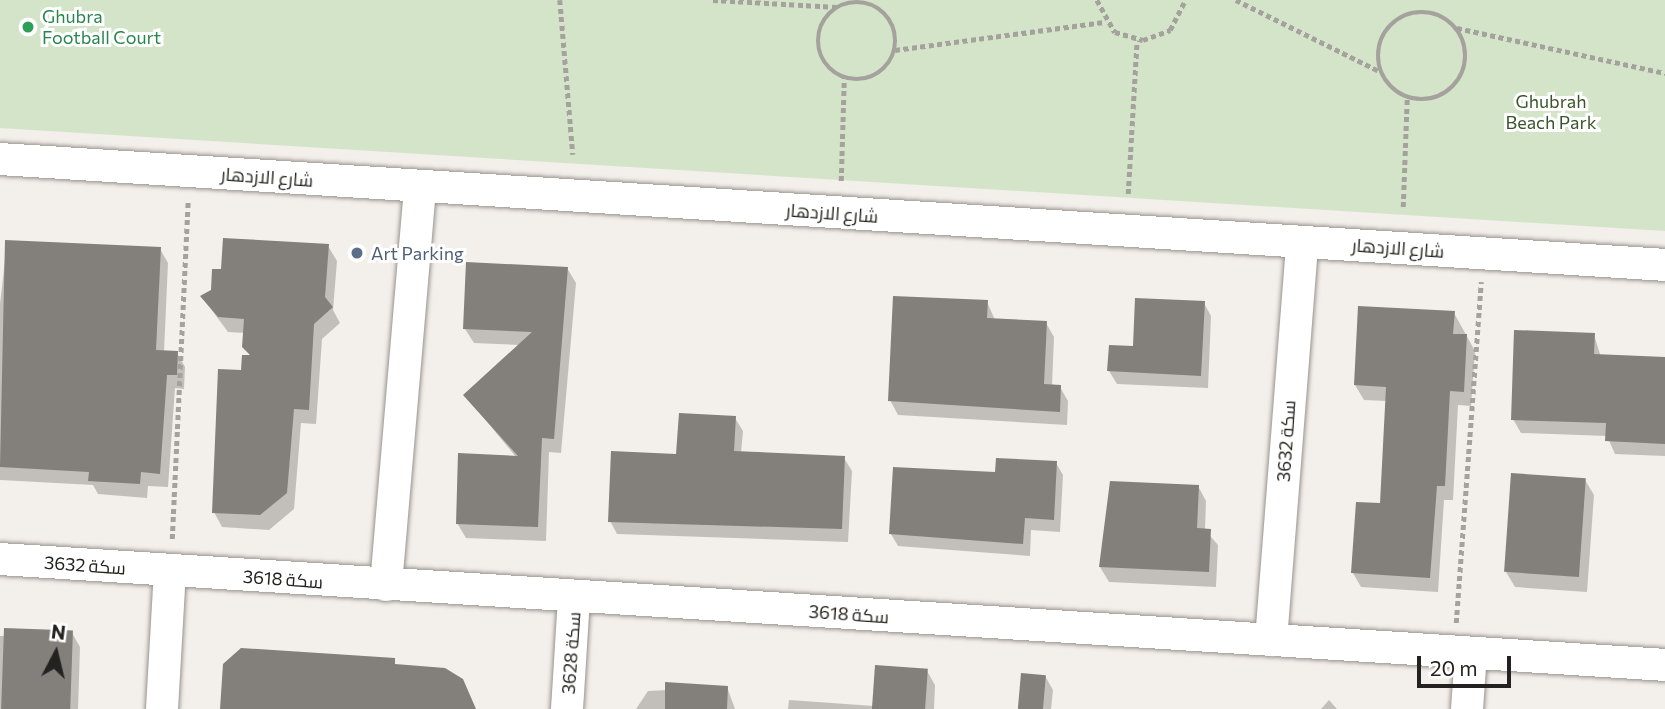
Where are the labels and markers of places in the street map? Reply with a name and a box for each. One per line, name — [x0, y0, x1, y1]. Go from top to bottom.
place label: Ghubra Football Court — [42, 6, 161, 48]
marker: Ghubra Football Court — [20, 19, 36, 35]
place label: Art Parking — [371, 242, 464, 264]
marker: Art Parking — [349, 245, 365, 261]

